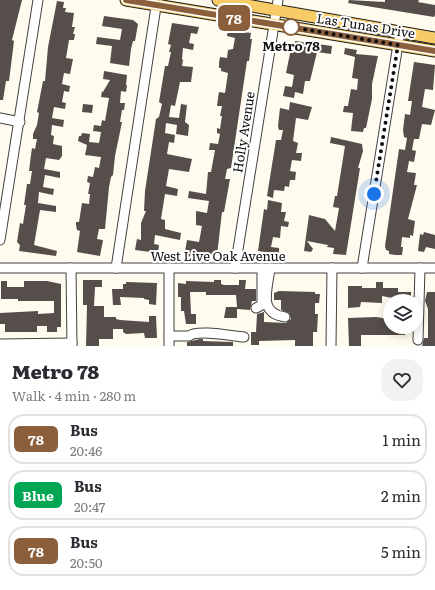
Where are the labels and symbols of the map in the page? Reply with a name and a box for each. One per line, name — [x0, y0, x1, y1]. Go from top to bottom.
line badge: 78 — [216, 5, 252, 31]
street label: Las Tunas Drive — [315, 8, 417, 42]
marker: Metro 78 — [282, 18, 300, 36]
place label: Metro 78 — [262, 36, 320, 55]
street label: Holly Avenue — [227, 90, 259, 174]
your location — [364, 184, 384, 204]
street label: West Live Oak Avenue — [150, 246, 286, 265]

